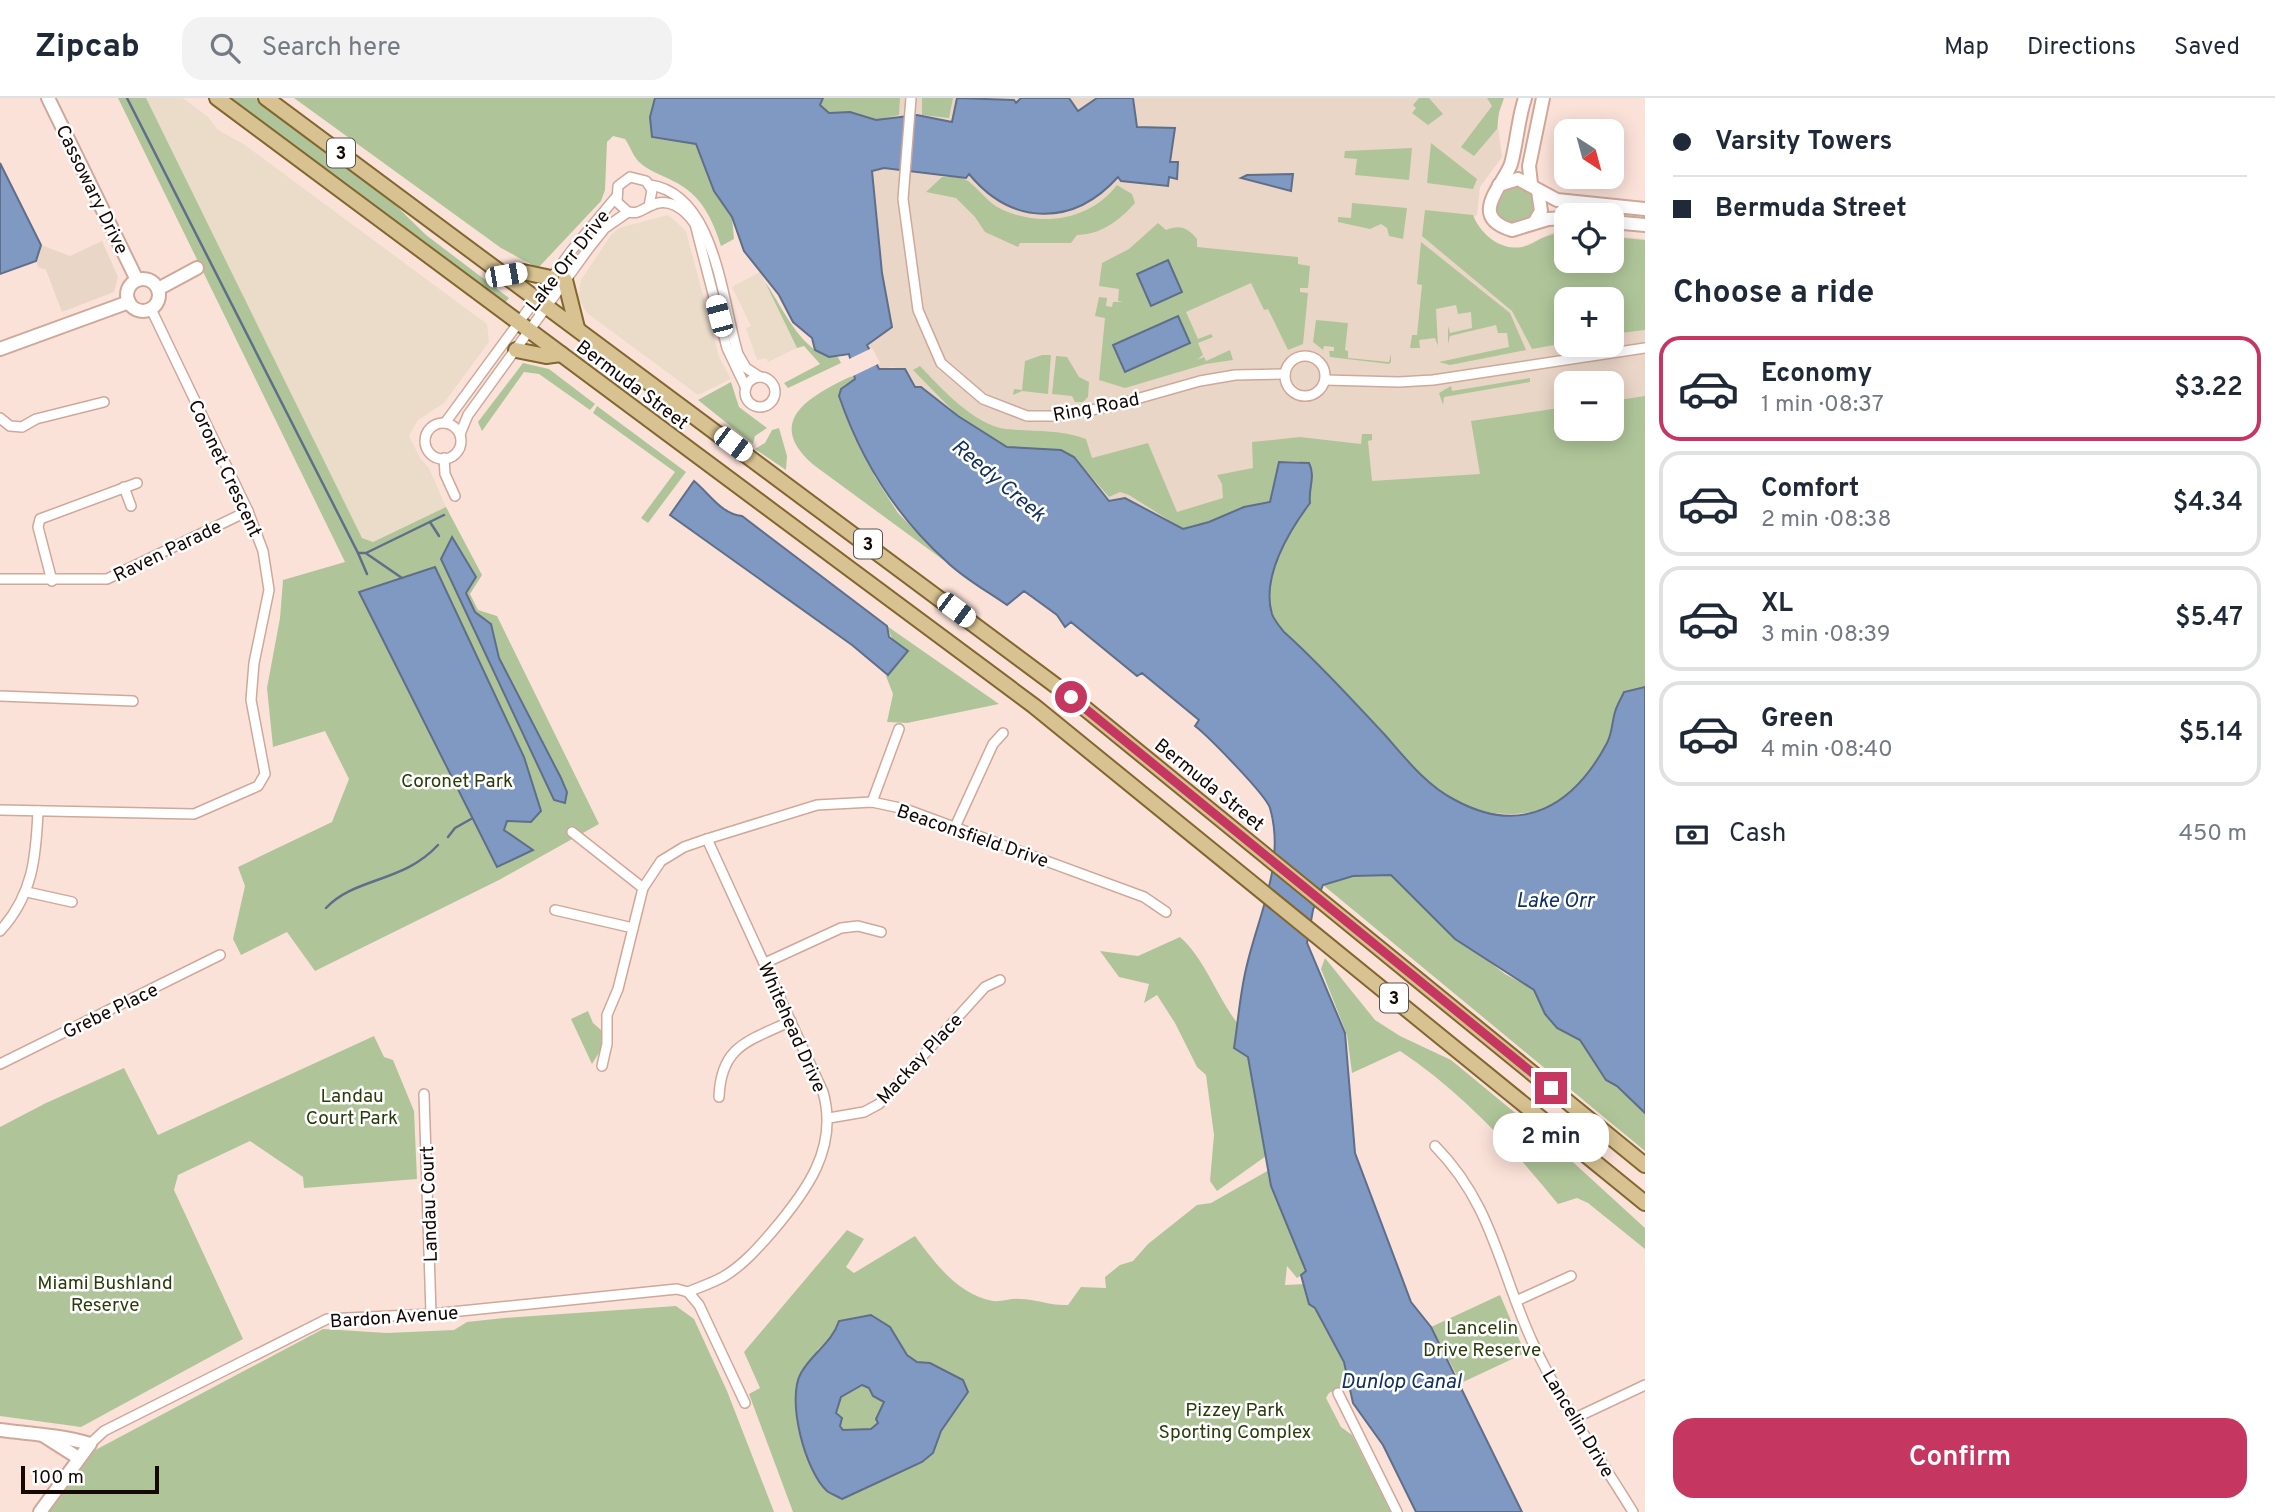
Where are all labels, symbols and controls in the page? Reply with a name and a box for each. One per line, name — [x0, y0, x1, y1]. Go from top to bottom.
search box — [182, 17, 672, 80]
text: Zipcab — [35, 27, 140, 69]
icon: search — [206, 29, 244, 67]
text: Search here — [262, 32, 401, 65]
text: Map — [1944, 33, 1989, 63]
text: Directions — [2027, 33, 2136, 63]
text: Saved — [2174, 33, 2240, 63]
north arrow — [1554, 119, 1624, 189]
map controls — [1554, 119, 1624, 441]
street label: Cassowary Drive — [49, 121, 133, 259]
text: Varsity Towers — [1715, 126, 1892, 159]
road number: 3 — [327, 138, 355, 168]
text: Bermuda Street — [1715, 193, 1907, 226]
button: locate — [1554, 203, 1624, 273]
street label: Lake Orr Drive — [521, 205, 616, 317]
car — [484, 261, 529, 289]
text: Choose a ride — [1673, 274, 1874, 314]
button: + — [1554, 287, 1624, 357]
car — [704, 293, 735, 339]
street label: Bermuda Street — [571, 336, 693, 436]
icon: car — [1677, 357, 1740, 420]
text: Economy — [1761, 358, 1872, 391]
button: − — [1554, 371, 1624, 441]
text: $3.22 — [2174, 372, 2243, 405]
street label: Ring Road — [1051, 388, 1142, 428]
text: 1 min · 08:37 — [1761, 391, 1884, 420]
street label: Coronet Crescent — [182, 396, 266, 541]
car — [710, 423, 757, 465]
water label: Reedy Creek — [945, 434, 1051, 529]
icon: car — [1677, 472, 1740, 535]
text: Comfort — [1761, 473, 1859, 506]
text: $4.34 — [2173, 487, 2243, 520]
text: 2 min · 08:38 — [1761, 506, 1891, 535]
street label: Raven Parade — [110, 515, 226, 588]
road number: 3 — [854, 530, 882, 559]
icon: car — [1677, 587, 1740, 650]
text: XL — [1761, 588, 1793, 621]
car — [933, 589, 980, 631]
text: $5.47 — [2175, 602, 2243, 635]
text: 3 min · 08:39 — [1761, 621, 1890, 650]
route start — [1055, 681, 1087, 713]
icon: car — [1677, 702, 1740, 765]
text: Green — [1761, 703, 1834, 736]
text: $5.14 — [2179, 717, 2243, 750]
street label: Bermuda Street — [1149, 734, 1269, 837]
text: 4 min · 08:40 — [1761, 736, 1893, 765]
park label: Coronet Park — [401, 770, 513, 794]
street label: Beaconsfield Drive — [893, 800, 1051, 874]
icon: cash — [1673, 816, 1711, 854]
text: Cash — [1729, 818, 1786, 851]
text: 450 m — [2179, 820, 2247, 849]
water label: Lake Orr — [1516, 888, 1596, 915]
street label: Whitehead Drive — [752, 959, 831, 1097]
street label: Grebe Place — [59, 978, 162, 1045]
road number: 3 — [1380, 984, 1408, 1013]
street label: Mackay Place — [872, 1009, 969, 1110]
route end — [1535, 1072, 1567, 1104]
park label: Landau Court Park — [306, 1085, 398, 1131]
callout: 2 min — [1493, 1112, 1609, 1162]
text: 2 min — [1521, 1123, 1581, 1152]
street label: Landau Court — [416, 1145, 444, 1262]
park label: Miami Bushland Reserve — [37, 1272, 173, 1318]
street label: Bardon Avenue — [329, 1302, 459, 1334]
park label: Lancelin Drive Reserve — [1423, 1317, 1541, 1363]
street label: Lancelin Drive — [1536, 1366, 1619, 1482]
water label: Dunlop Canal — [1341, 1369, 1463, 1396]
park label: Pizzey Park Sporting Complex — [1159, 1399, 1312, 1445]
button: Confirm — [1673, 1418, 2247, 1498]
scale bar — [21, 1463, 159, 1495]
text: 100 m — [32, 1466, 84, 1490]

